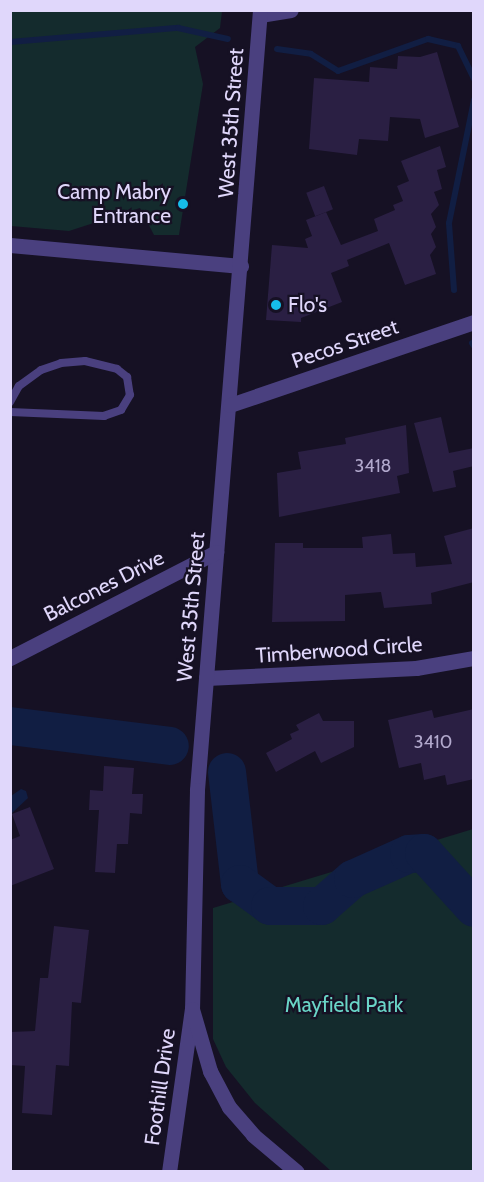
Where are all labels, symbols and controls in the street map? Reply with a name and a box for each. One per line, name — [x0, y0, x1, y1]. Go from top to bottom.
street label: West 35th Street — [213, 47, 249, 199]
place label: Camp Mabry Entrance — [57, 179, 171, 229]
marker: Camp Mabry Entrance — [176, 197, 190, 211]
place label: Flo's — [288, 292, 327, 318]
marker: Flo's — [269, 298, 283, 312]
street label: Pecos Street — [289, 314, 401, 374]
house number: 3418 — [355, 455, 391, 477]
street label: West 35th Street — [172, 531, 210, 683]
street label: Balcones Drive — [40, 545, 168, 627]
street label: Timberwood Circle — [255, 632, 423, 668]
house number: 3410 — [414, 731, 452, 753]
park label: Mayfield Park — [285, 992, 403, 1018]
street label: Foothill Drive — [139, 1027, 181, 1147]

